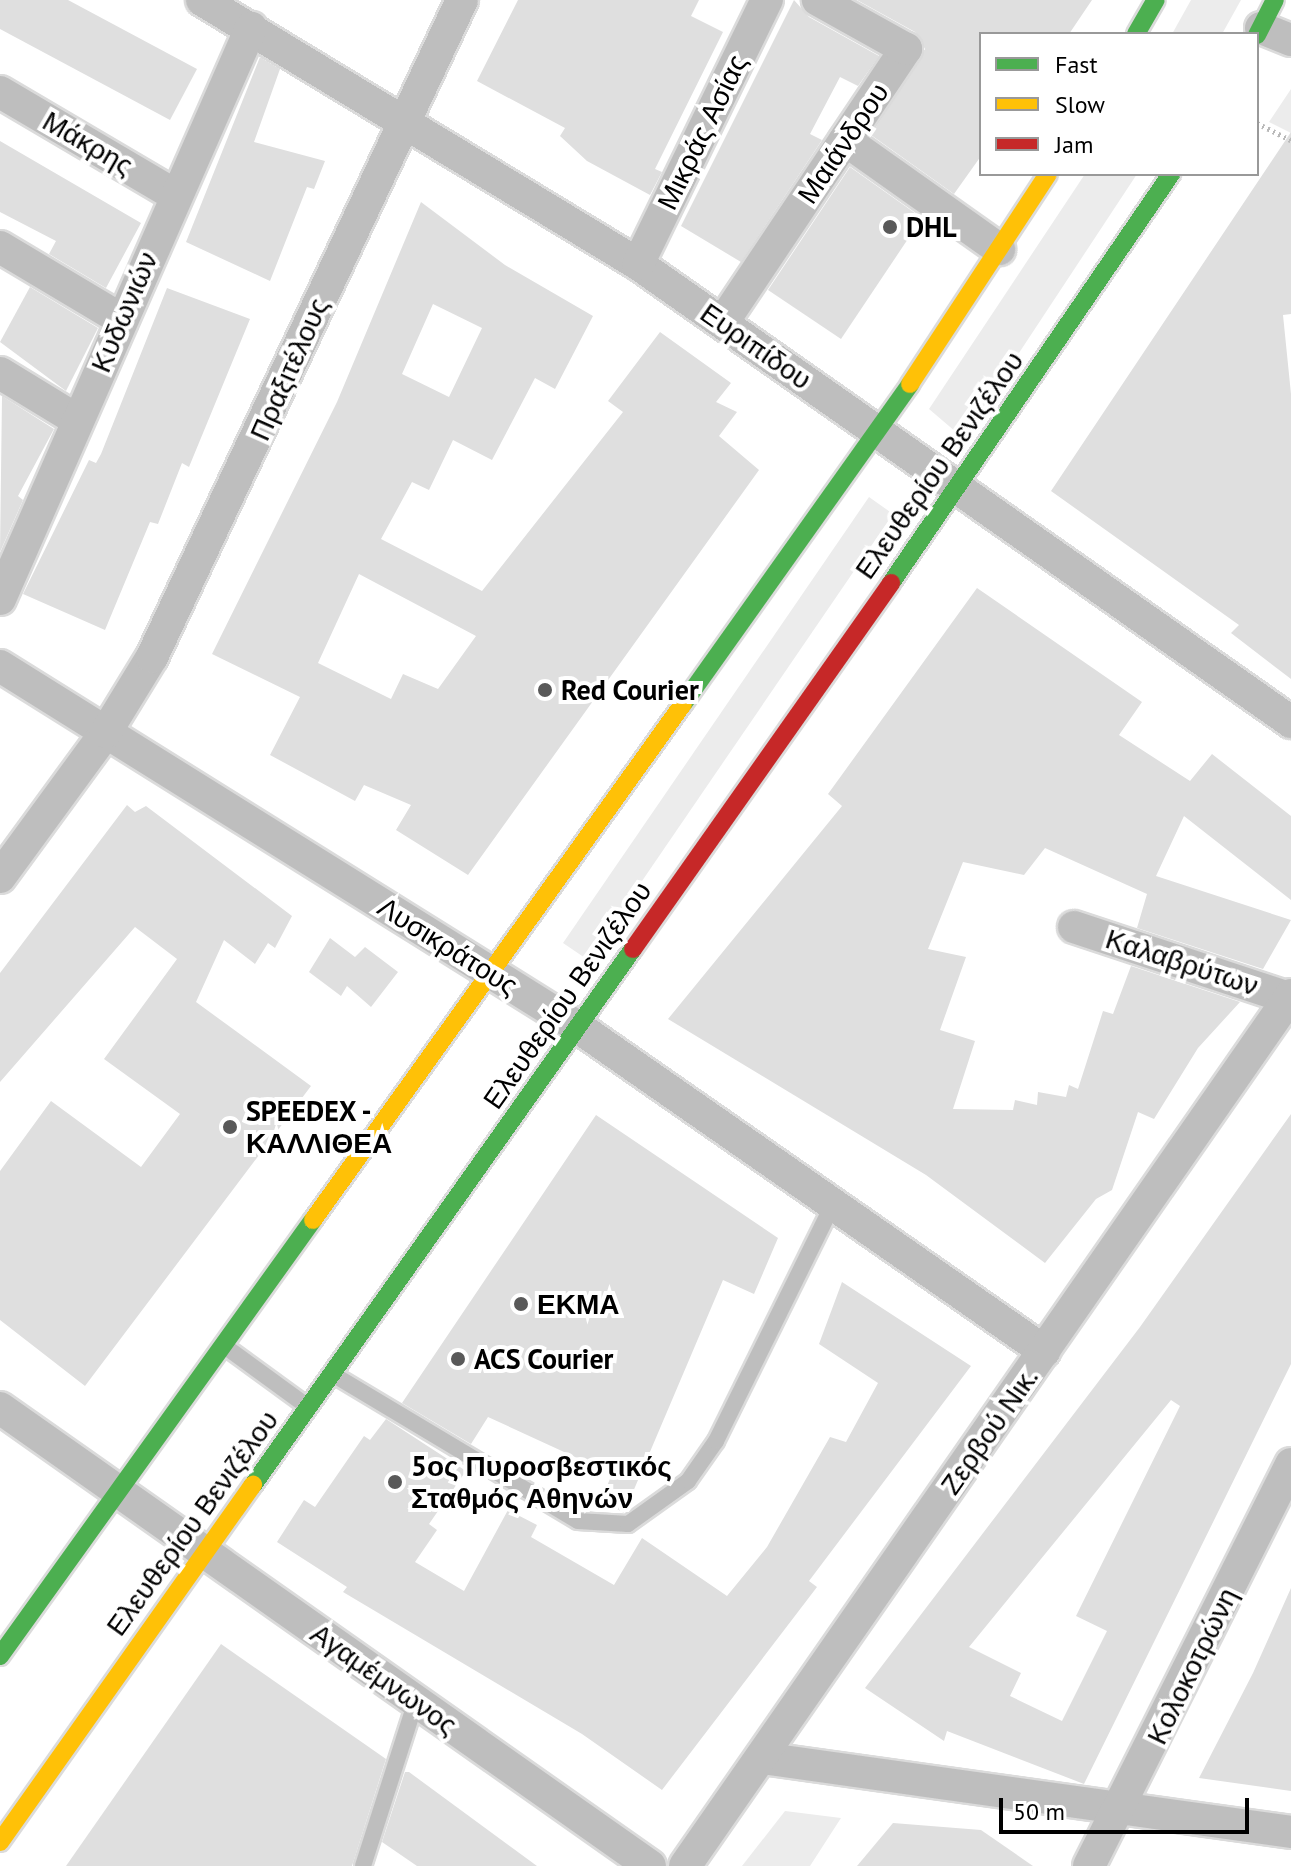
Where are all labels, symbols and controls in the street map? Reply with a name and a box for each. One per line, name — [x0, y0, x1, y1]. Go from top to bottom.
legend — [979, 32, 1259, 176]
street label: Μικράς Ασίας — [650, 49, 754, 215]
text: Fast — [1055, 49, 1098, 80]
street label: Μαιάνδρου — [790, 76, 896, 210]
text: Slow — [1055, 89, 1105, 120]
street label: Μάκρης — [37, 104, 139, 182]
text: Jam — [1055, 129, 1093, 160]
place label: DHL — [906, 210, 957, 244]
marker: DHL — [881, 218, 899, 236]
street label: Κυδωνιών — [84, 247, 164, 377]
street label: Πραξιτέλους — [243, 292, 335, 446]
street label: Ευριπίδου — [694, 296, 818, 396]
street label: Ελευθερίου Βενιζέλου — [848, 345, 1030, 585]
place label: Red Courier — [561, 673, 699, 707]
marker: Red Courier — [536, 681, 554, 699]
street label: Ελευθερίου Βενιζέλου — [476, 875, 658, 1115]
street label: Λυσικράτους — [372, 890, 524, 1002]
street label: Καλαβρύτων — [1102, 922, 1262, 1002]
place label: SPEEDEX - ΚΑΛΛΙΘΕΑ — [246, 1094, 392, 1160]
marker: SPEEDEX - ΚΑΛΛΙΘΕΑ — [221, 1118, 239, 1136]
place label: ΕΚΜΑ — [537, 1287, 619, 1321]
marker: ΕΚΜΑ — [512, 1295, 530, 1313]
place label: ACS Courier — [474, 1342, 614, 1376]
marker: ACS Courier — [449, 1350, 467, 1368]
street label: Ζερβού Νικ. — [933, 1361, 1045, 1501]
street label: Ελευθερίου Βενιζέλου — [99, 1404, 285, 1642]
place label: 5ος Πυροσβεστικός Σταθμός Αθηνών — [411, 1449, 672, 1515]
marker: 5ος Πυροσβεστικός Σταθμός Αθηνών — [386, 1473, 404, 1491]
street label: Κολοκοτρώνη — [1140, 1582, 1244, 1750]
street label: Αγαμέμνωνος — [304, 1616, 464, 1742]
scale bar — [1003, 1782, 1253, 1832]
text: 50 m — [1013, 1796, 1065, 1827]

